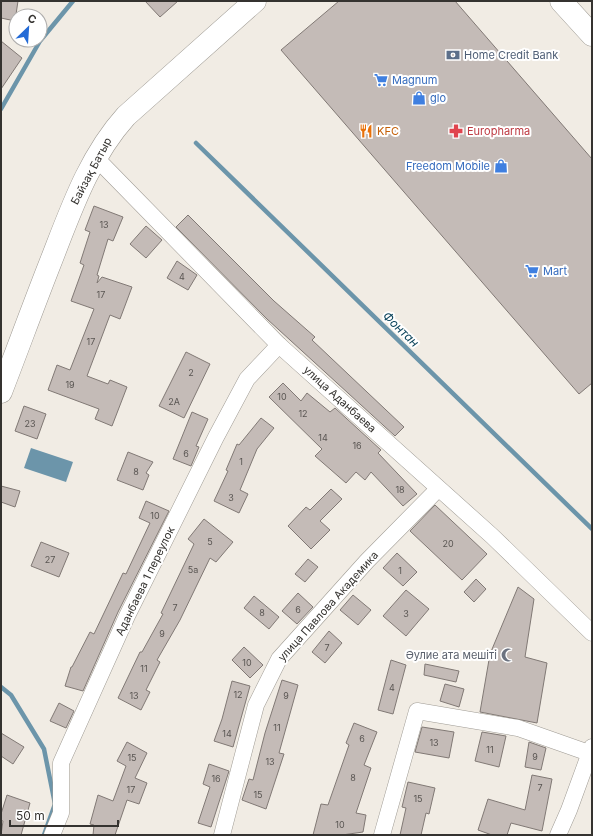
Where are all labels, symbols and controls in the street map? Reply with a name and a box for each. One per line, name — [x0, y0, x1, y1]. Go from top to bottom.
north arrow — [8, 8, 48, 48]
text: С — [26, 11, 39, 27]
bank icon: Home Credit Bank — [445, 47, 461, 63]
place label: Home Credit Bank — [464, 48, 558, 62]
supermarket icon: Magnum — [373, 72, 389, 88]
place label: Magnum — [392, 73, 438, 87]
shop icon: glo — [411, 90, 427, 106]
place label: glo — [430, 91, 446, 105]
restaurant icon: KFC — [358, 123, 374, 139]
pharmacy icon: Europharma — [448, 123, 464, 139]
place label: KFC — [377, 124, 399, 138]
place label: Europharma — [467, 124, 530, 138]
street label: Байзақ Батыр — [67, 135, 115, 207]
shop icon: Freedom Mobile — [493, 158, 509, 174]
place label: Freedom Mobile — [406, 159, 490, 173]
house number: 13 — [99, 219, 109, 230]
supermarket icon: Mart — [524, 263, 540, 279]
place label: Mart — [543, 264, 567, 278]
house number: 4 — [179, 271, 185, 282]
house number: 17 — [97, 289, 105, 300]
water label: Фонтан — [380, 308, 422, 350]
house number: 17 — [87, 336, 95, 347]
street label: улица Аданбаева — [301, 363, 379, 435]
house number: 2 — [188, 367, 194, 378]
house number: 19 — [65, 379, 75, 390]
house number: 10 — [277, 391, 287, 402]
house number: 2А — [168, 396, 180, 407]
house number: 12 — [298, 408, 308, 419]
house number: 23 — [24, 418, 36, 429]
house number: 14 — [318, 432, 328, 443]
house number: 16 — [352, 440, 362, 451]
house number: 6 — [183, 448, 189, 459]
house number: 1 — [239, 456, 243, 467]
house number: 8 — [133, 466, 139, 477]
house number: 18 — [395, 484, 405, 495]
house number: 3 — [228, 492, 234, 503]
house number: 10 — [150, 510, 160, 521]
street label: Аданбаева 1 переулок — [112, 524, 178, 638]
house number: 5 — [207, 536, 213, 547]
house number: 20 — [442, 538, 454, 549]
street label: улица Павлова Академика — [275, 548, 381, 664]
house number: 27 — [45, 554, 55, 565]
house number: 5а — [188, 564, 198, 575]
house number: 1 — [398, 565, 402, 576]
house number: 7 — [172, 602, 178, 613]
house number: 6 — [295, 604, 301, 615]
house number: 8 — [259, 607, 265, 618]
house number: 3 — [403, 608, 409, 619]
house number: 9 — [159, 628, 165, 639]
house number: 7 — [324, 642, 330, 653]
mosque icon: Әулие ата мешіті — [500, 647, 516, 663]
place label: Әулие ата мешіті — [406, 648, 497, 662]
house number: 10 — [242, 657, 252, 668]
house number: 11 — [140, 663, 148, 674]
house number: 4 — [389, 682, 395, 693]
house number: 12 — [233, 689, 243, 700]
house number: 13 — [129, 690, 139, 701]
house number: 9 — [283, 690, 289, 701]
house number: 11 — [273, 722, 281, 733]
house number: 14 — [222, 728, 232, 739]
house number: 6 — [359, 733, 365, 744]
house number: 13 — [429, 737, 439, 748]
house number: 11 — [486, 744, 494, 755]
house number: 9 — [532, 751, 538, 762]
house number: 15 — [127, 752, 137, 763]
house number: 13 — [265, 756, 275, 767]
house number: 8 — [350, 772, 356, 783]
house number: 16 — [211, 773, 221, 784]
house number: 7 — [537, 782, 543, 793]
house number: 17 — [127, 784, 135, 795]
house number: 15 — [253, 789, 263, 800]
house number: 15 — [413, 793, 423, 804]
scale bar — [10, 802, 118, 828]
text: 50 m — [16, 808, 45, 823]
house number: 10 — [335, 819, 345, 830]

